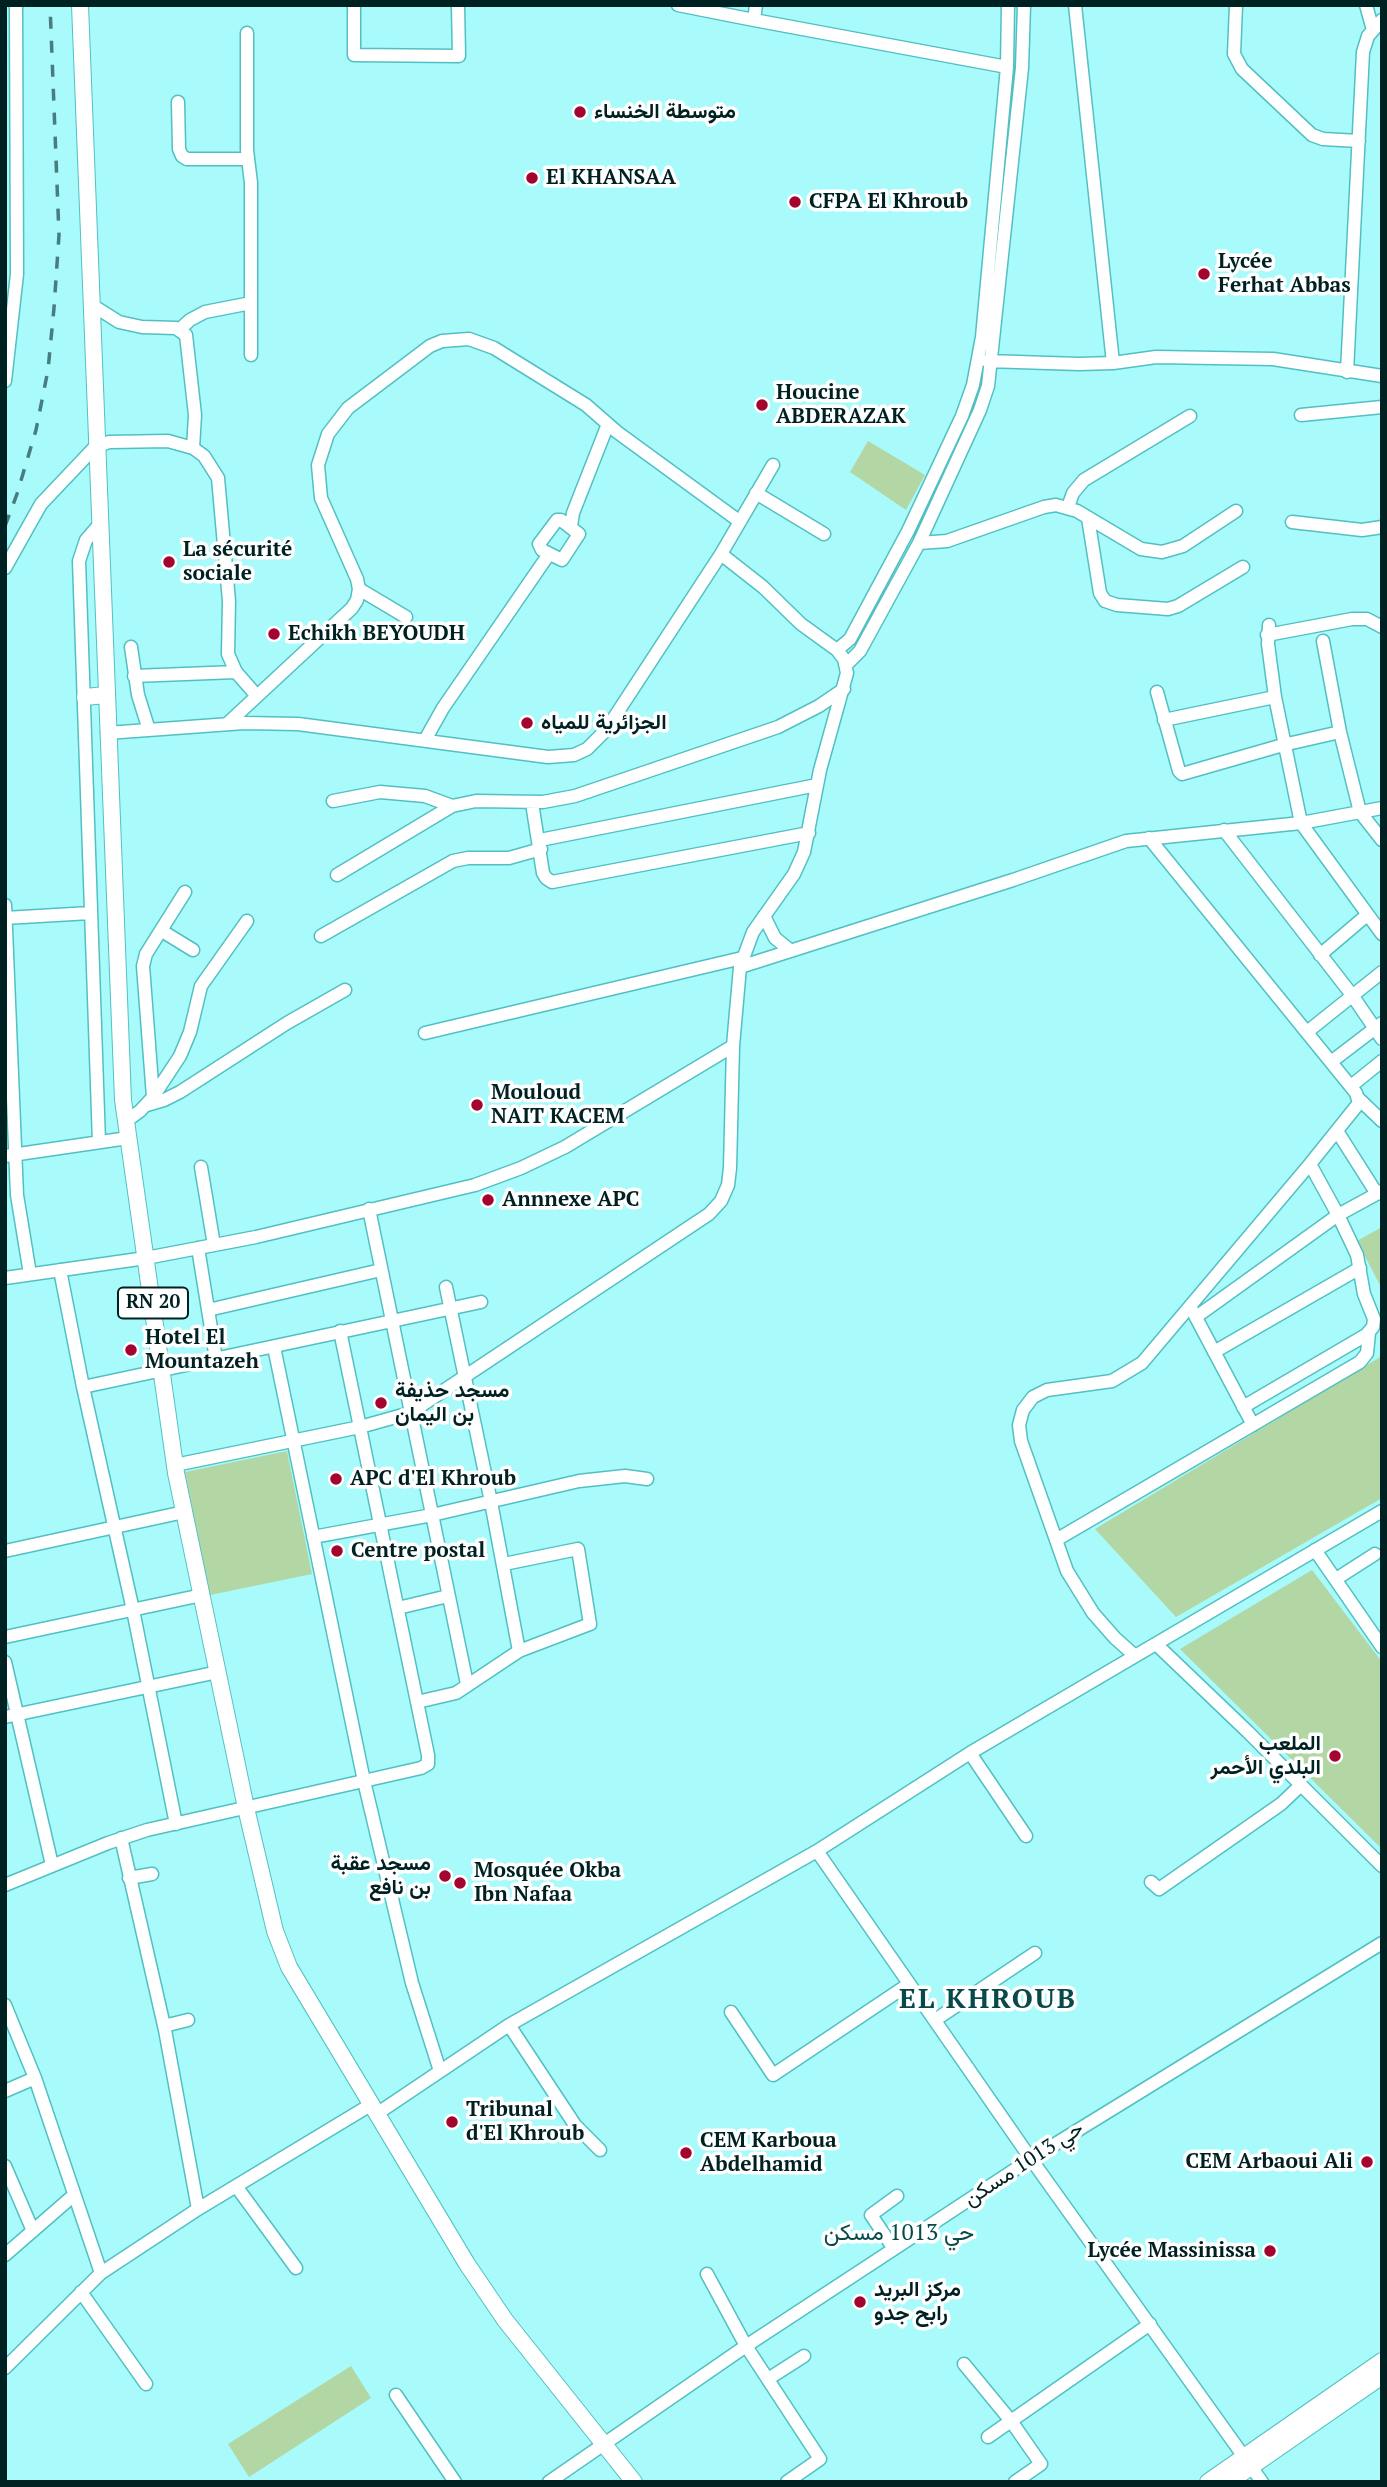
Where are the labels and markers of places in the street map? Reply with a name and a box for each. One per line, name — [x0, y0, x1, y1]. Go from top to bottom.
place label: متوسطة الخنساء — [594, 99, 736, 125]
marker: متوسطة الخنساء — [572, 104, 588, 120]
place label: El KHANSAA — [546, 165, 676, 191]
marker: El KHANSAA — [524, 170, 540, 186]
place label: CFPA El Khroub — [809, 189, 968, 215]
marker: CFPA El Khroub — [787, 194, 803, 210]
place label: Lycée Ferhat Abbas — [1218, 249, 1351, 299]
marker: Lycée Ferhat Abbas — [1196, 266, 1212, 282]
place label: Houcine ABDERAZAK — [776, 380, 906, 430]
marker: Houcine ABDERAZAK — [754, 397, 770, 413]
place label: La sécurité sociale — [183, 537, 292, 587]
marker: La sécurité sociale — [161, 554, 177, 570]
place label: Echikh BEYOUDH — [288, 621, 465, 647]
marker: Echikh BEYOUDH — [266, 626, 282, 642]
place label: الجزائرية للمياه — [541, 710, 667, 736]
marker: الجزائرية للمياه — [519, 715, 535, 731]
place label: Mouloud NAIT KACEM — [491, 1080, 625, 1130]
marker: Mouloud NAIT KACEM — [469, 1097, 485, 1113]
place label: Annnexe APC — [502, 1187, 639, 1213]
marker: Annnexe APC — [480, 1192, 496, 1208]
place label: Hotel El Mountazeh — [145, 1325, 259, 1375]
marker: Hotel El Mountazeh — [123, 1342, 139, 1358]
place label: مسجد حذيفة بن اليمان — [395, 1378, 510, 1428]
marker: مسجد حذيفة بن اليمان — [373, 1395, 389, 1411]
place label: APC d'El Khroub — [350, 1466, 516, 1492]
marker: APC d'El Khroub — [328, 1471, 344, 1487]
place label: Centre postal — [351, 1538, 485, 1564]
marker: Centre postal — [329, 1543, 345, 1559]
place label: الملعب البلدي الأحمر — [1211, 1731, 1321, 1781]
marker: الملعب البلدي الأحمر — [1327, 1748, 1343, 1764]
place label: مسجد عقبة بن نافع — [330, 1851, 431, 1901]
place label: Mosquée Okba Ibn Nafaa — [474, 1858, 621, 1908]
marker: مسجد عقبة بن نافع — [437, 1868, 453, 1884]
marker: Mosquée Okba Ibn Nafaa — [452, 1875, 468, 1891]
place label: Tribunal d'El Khroub — [466, 2097, 584, 2147]
marker: Tribunal d'El Khroub — [444, 2114, 460, 2130]
place label: CEM Karboua Abdelhamid — [700, 2128, 837, 2178]
marker: CEM Karboua Abdelhamid — [678, 2145, 694, 2161]
place label: CEM Arbaoui Ali — [1186, 2149, 1353, 2175]
marker: CEM Arbaoui Ali — [1359, 2154, 1375, 2170]
place label: Lycée Massinissa — [1088, 2238, 1256, 2264]
marker: Lycée Massinissa — [1262, 2243, 1278, 2259]
place label: مركز البريد رابح جدو — [874, 2277, 961, 2327]
marker: مركز البريد رابح جدو — [852, 2294, 868, 2310]

